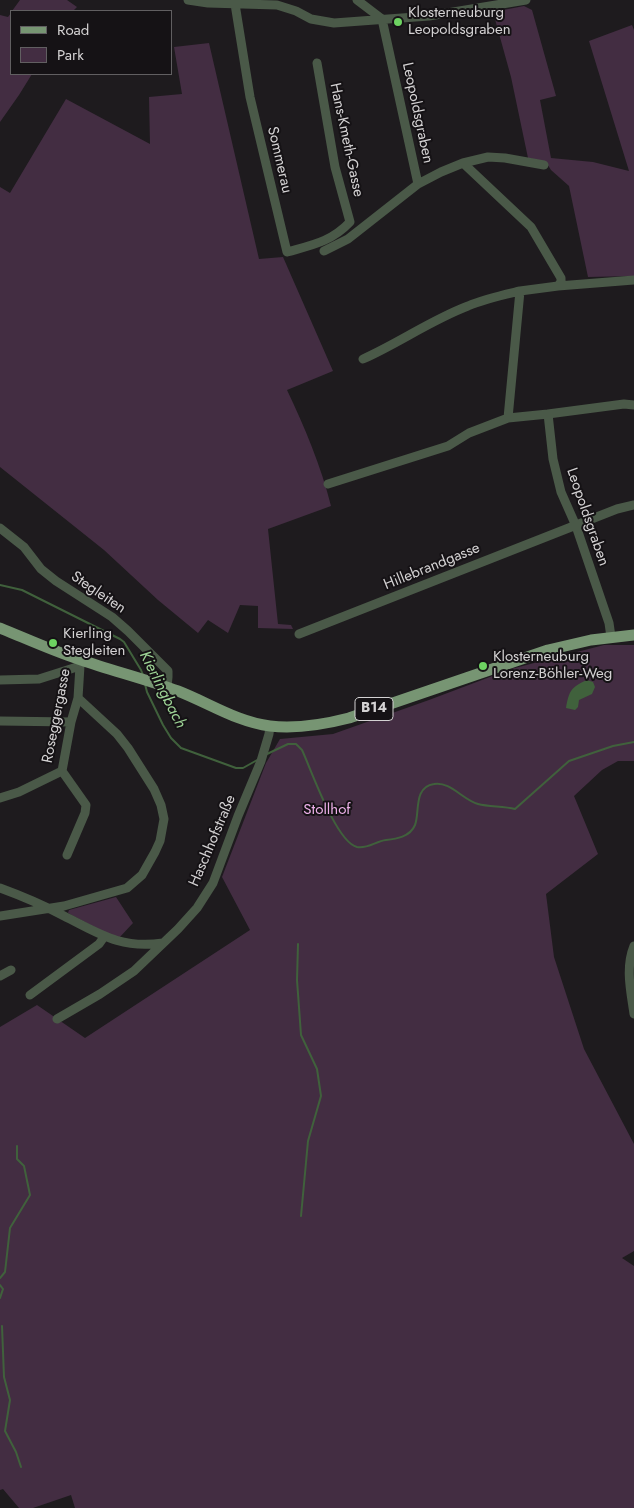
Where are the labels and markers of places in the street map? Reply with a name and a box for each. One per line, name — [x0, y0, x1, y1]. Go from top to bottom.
place label: Klosterneuburg Leopoldsgraben — [408, 4, 511, 39]
marker: Klosterneuburg Leopoldsgraben — [392, 16, 404, 28]
place label: Kierling Stegleiten — [63, 625, 125, 660]
marker: Kierling Stegleiten — [47, 637, 59, 649]
place label: Klosterneuburg Lorenz-Böhler-Weg — [493, 648, 612, 683]
marker: Klosterneuburg Lorenz-Böhler-Weg — [477, 660, 489, 672]

